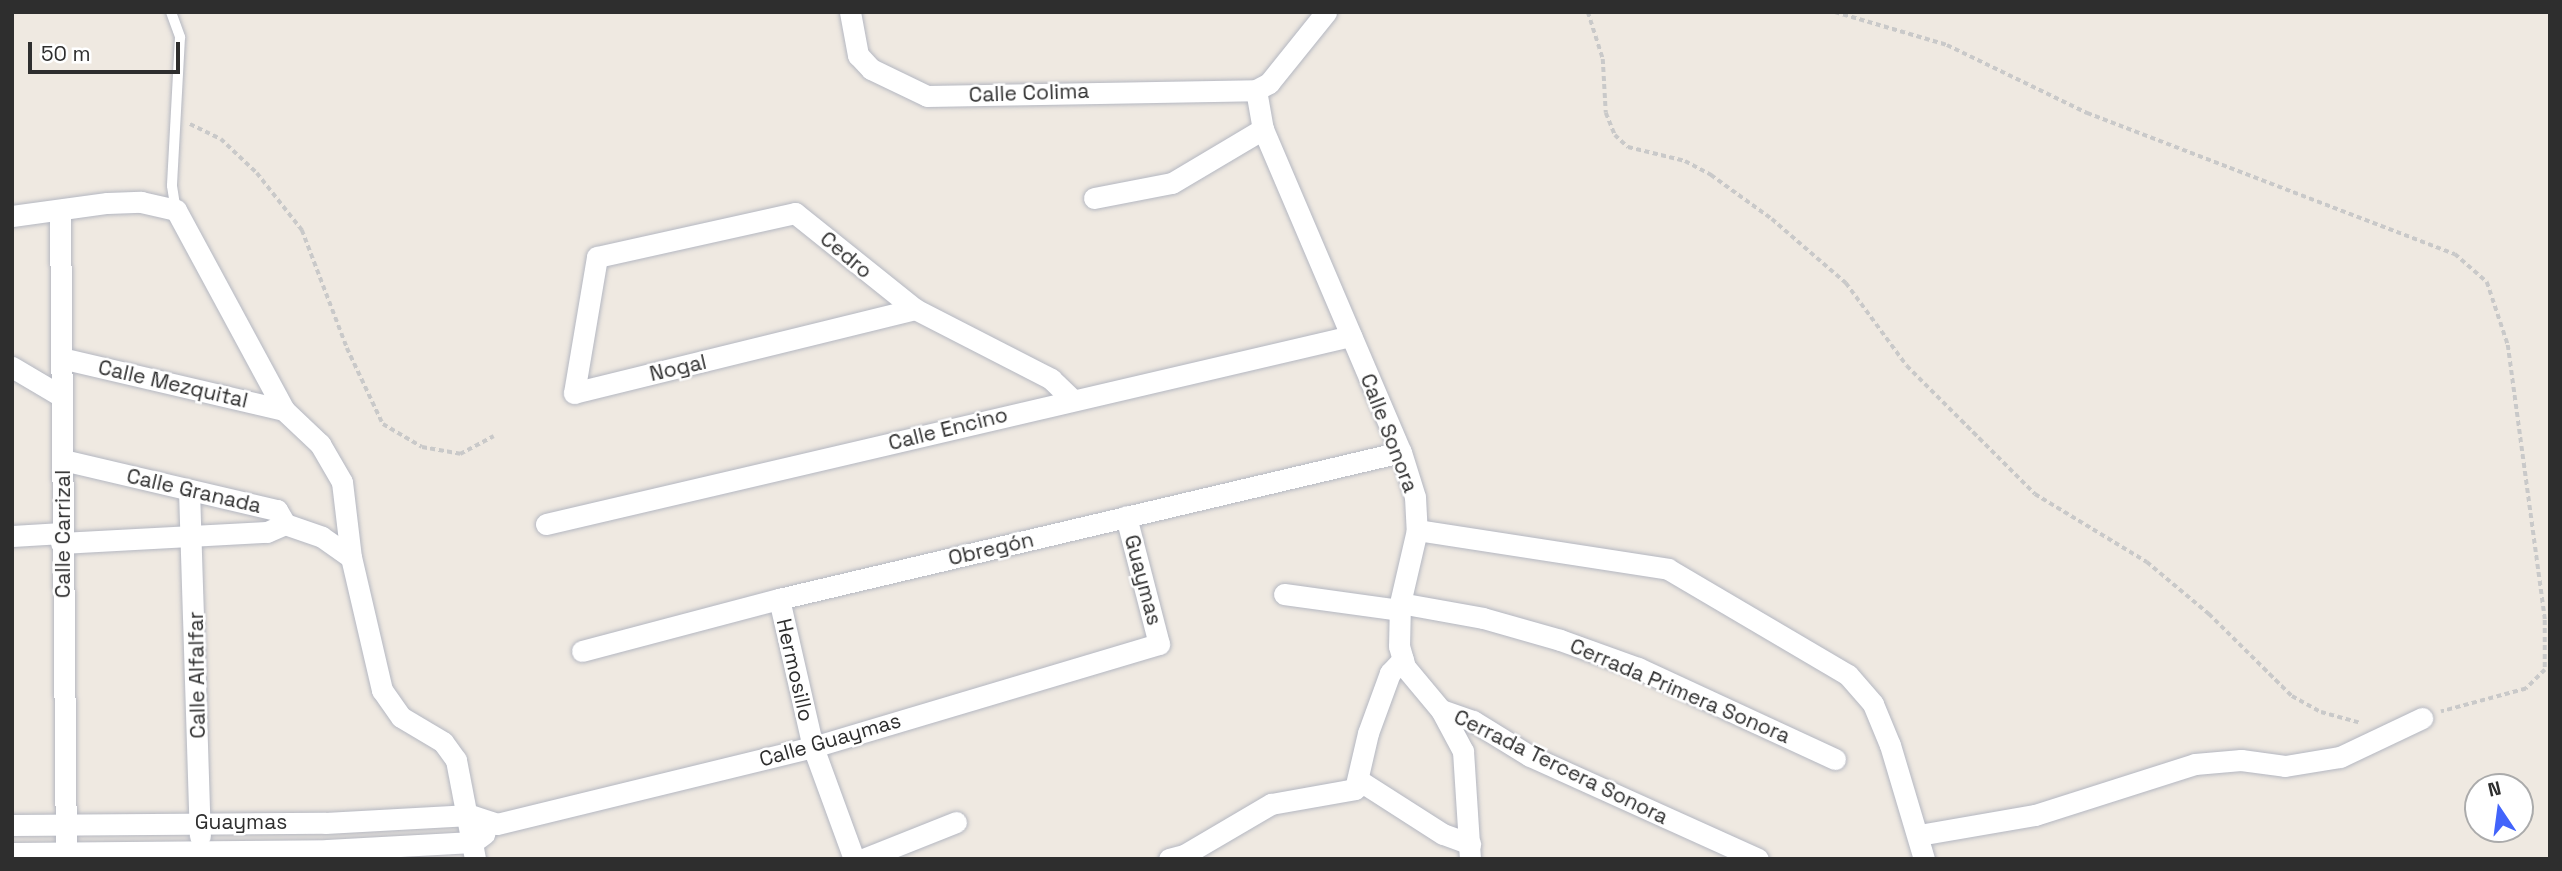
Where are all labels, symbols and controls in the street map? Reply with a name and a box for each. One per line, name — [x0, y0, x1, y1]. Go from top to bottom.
scale bar — [32, 28, 184, 72]
text: 50 m — [41, 40, 91, 67]
street label: Calle Colima — [968, 78, 1090, 108]
street label: Cedro — [815, 226, 877, 284]
street label: Nogal — [647, 349, 709, 387]
street label: Calle Mezquital — [96, 355, 250, 413]
street label: Calle Sonora — [1355, 370, 1423, 496]
street label: Calle Encino — [886, 402, 1010, 456]
street label: Calle Granada — [124, 463, 264, 519]
street label: Calle Carrizal — [50, 470, 76, 598]
street label: Obregón — [946, 527, 1036, 571]
street label: Guaymas — [1119, 532, 1167, 628]
street label: Calle Alfalfar — [183, 611, 211, 739]
street label: Hermosillo — [771, 616, 819, 724]
street label: Cerrada Primera Sonora — [1566, 633, 1794, 749]
street label: Cerrada Tercera Sonora — [1450, 704, 1672, 830]
street label: Calle Guaymas — [756, 708, 904, 772]
north arrow — [2464, 773, 2534, 843]
text: N — [2486, 775, 2504, 803]
street label: Guaymas — [195, 809, 287, 835]

